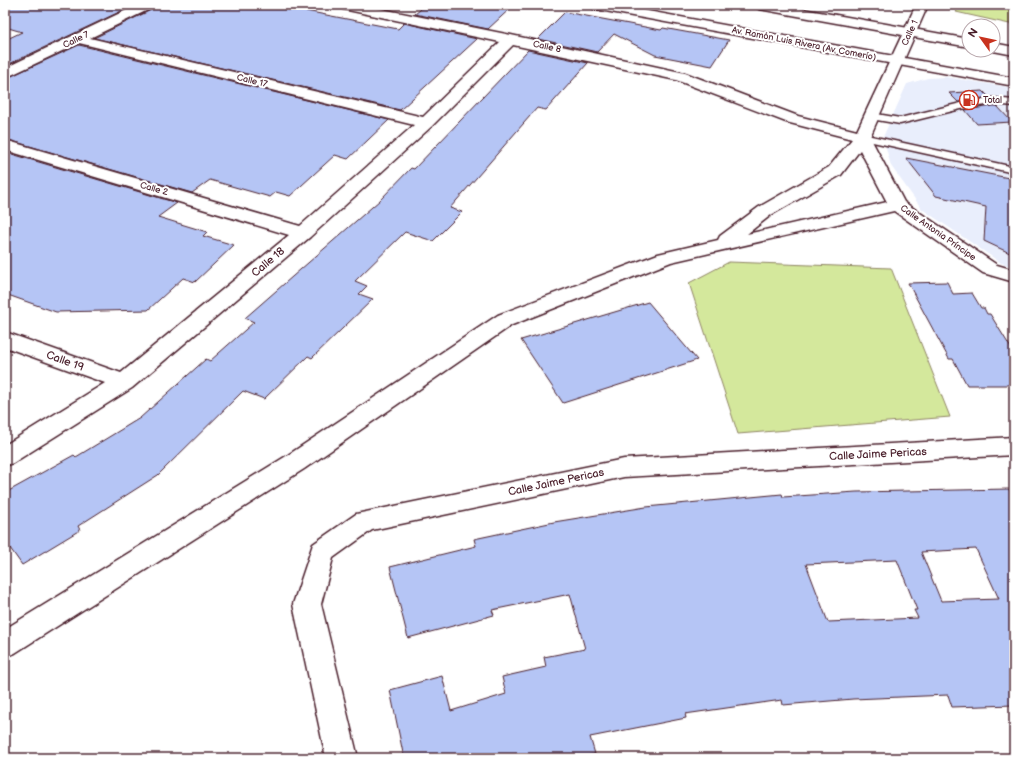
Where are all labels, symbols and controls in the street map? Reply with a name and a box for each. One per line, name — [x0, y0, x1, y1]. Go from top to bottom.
north arrow — [961, 18, 1001, 58]
street label: Calle 1 — [899, 19, 921, 47]
street label: Av. Ramón Luis Rivera (Av. Comerío) — [731, 25, 877, 63]
text: N — [965, 26, 981, 40]
street label: Calle 7 — [61, 29, 91, 51]
street label: Calle 8 — [532, 39, 562, 55]
street label: Calle 17 — [236, 72, 269, 90]
fuel station icon: Total — [958, 89, 980, 111]
place label: Total — [983, 95, 1002, 106]
street label: Calle 2 — [139, 180, 170, 198]
street label: Calle Antonia Príncipe — [898, 203, 978, 264]
street label: Calle 18 — [249, 244, 287, 280]
street label: Calle 19 — [44, 348, 86, 374]
street label: Calle Jaime Pericas — [829, 445, 928, 463]
street label: Calle Jaime Pericas — [507, 465, 606, 499]

